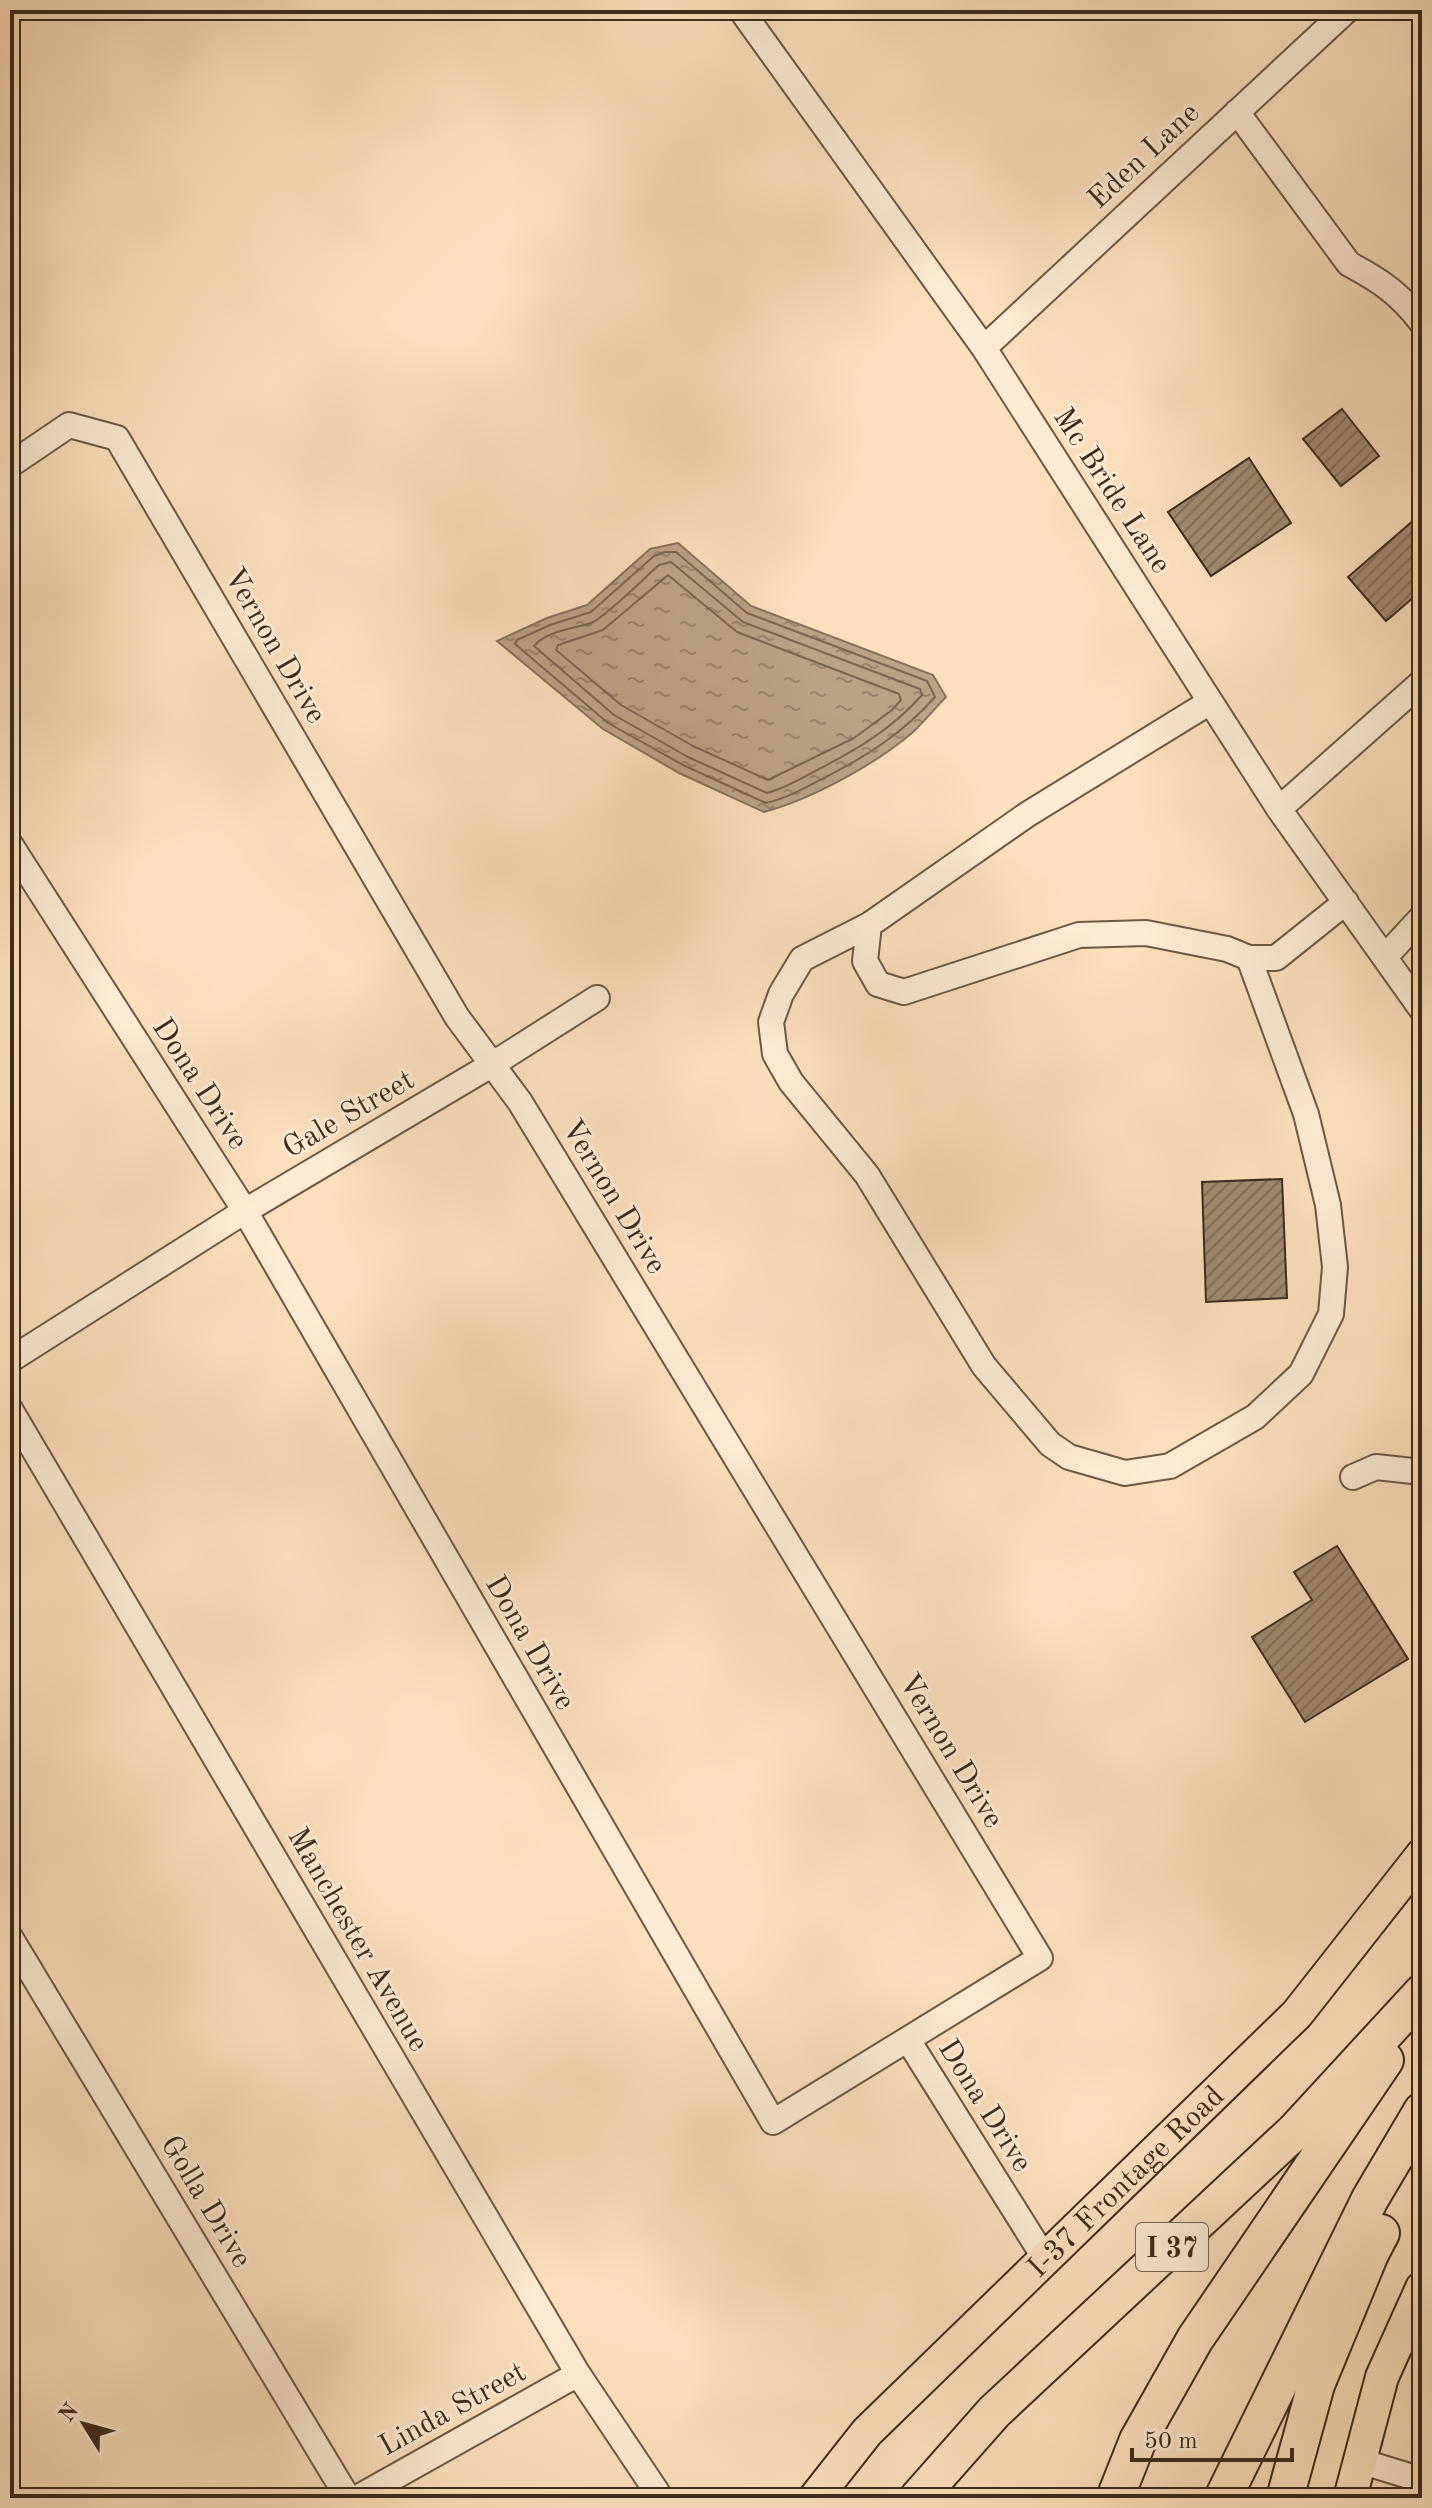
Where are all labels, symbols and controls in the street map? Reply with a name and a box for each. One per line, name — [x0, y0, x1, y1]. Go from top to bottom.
street label: Eden Lane — [1083, 98, 1206, 215]
street label: Mc Bride Lane — [1047, 403, 1176, 579]
street label: Vernon Drive — [218, 563, 331, 729]
street label: Dona Drive — [146, 1013, 253, 1155]
street label: Gale Street — [278, 1065, 420, 1164]
street label: Vernon Drive — [556, 1115, 671, 1279]
street label: Dona Drive — [479, 1571, 580, 1715]
street label: Vernon Drive — [893, 1669, 1008, 1833]
street label: Manchester Avenue — [281, 1823, 433, 2057]
street label: Dona Drive — [932, 2035, 1037, 2178]
street label: I-37 Frontage Road — [1023, 2081, 1230, 2284]
street label: Golla Drive — [154, 2131, 256, 2273]
road number: I 37 — [1136, 2223, 1208, 2271]
street label: Linda Street — [375, 2357, 531, 2462]
north arrow — [44, 2384, 124, 2464]
text: N — [56, 2400, 84, 2427]
scale bar — [1132, 2412, 1292, 2462]
text: 50 m — [1144, 2430, 1198, 2454]

